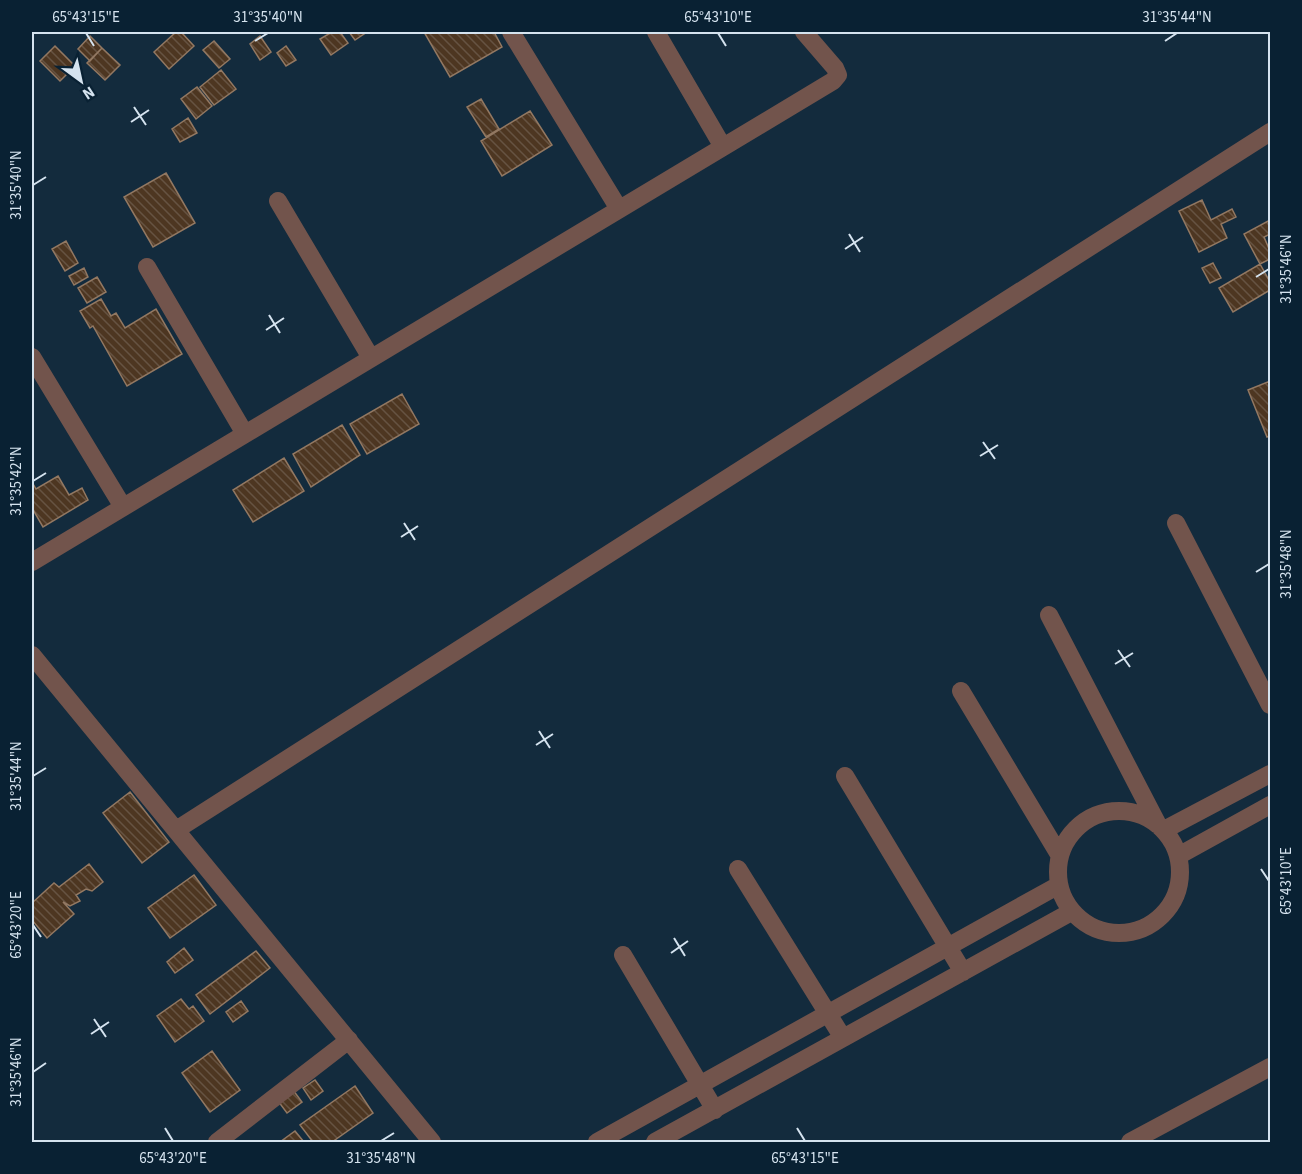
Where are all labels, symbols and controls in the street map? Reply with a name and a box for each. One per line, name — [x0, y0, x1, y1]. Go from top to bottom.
text: 65°43'15"E — [52, 7, 120, 28]
text: 31°35'40"N — [233, 7, 303, 28]
text: 65°43'10"E — [684, 7, 752, 28]
text: 31°35'44"N — [1142, 7, 1212, 28]
north arrow — [51, 51, 111, 111]
text: N — [78, 81, 99, 105]
text: 31°35'40"N — [6, 150, 27, 220]
text: 31°35'46"N — [1276, 234, 1297, 304]
text: 31°35'42"N — [6, 446, 27, 516]
text: 31°35'48"N — [1276, 529, 1297, 599]
text: 31°35'44"N — [6, 741, 27, 811]
text: 65°43'10"E — [1276, 847, 1297, 915]
text: 65°43'20"E — [6, 891, 27, 959]
text: 31°35'46"N — [6, 1037, 27, 1107]
text: 65°43'20"E — [139, 1148, 207, 1169]
text: 31°35'48"N — [346, 1148, 416, 1169]
text: 65°43'15"E — [771, 1148, 839, 1169]

